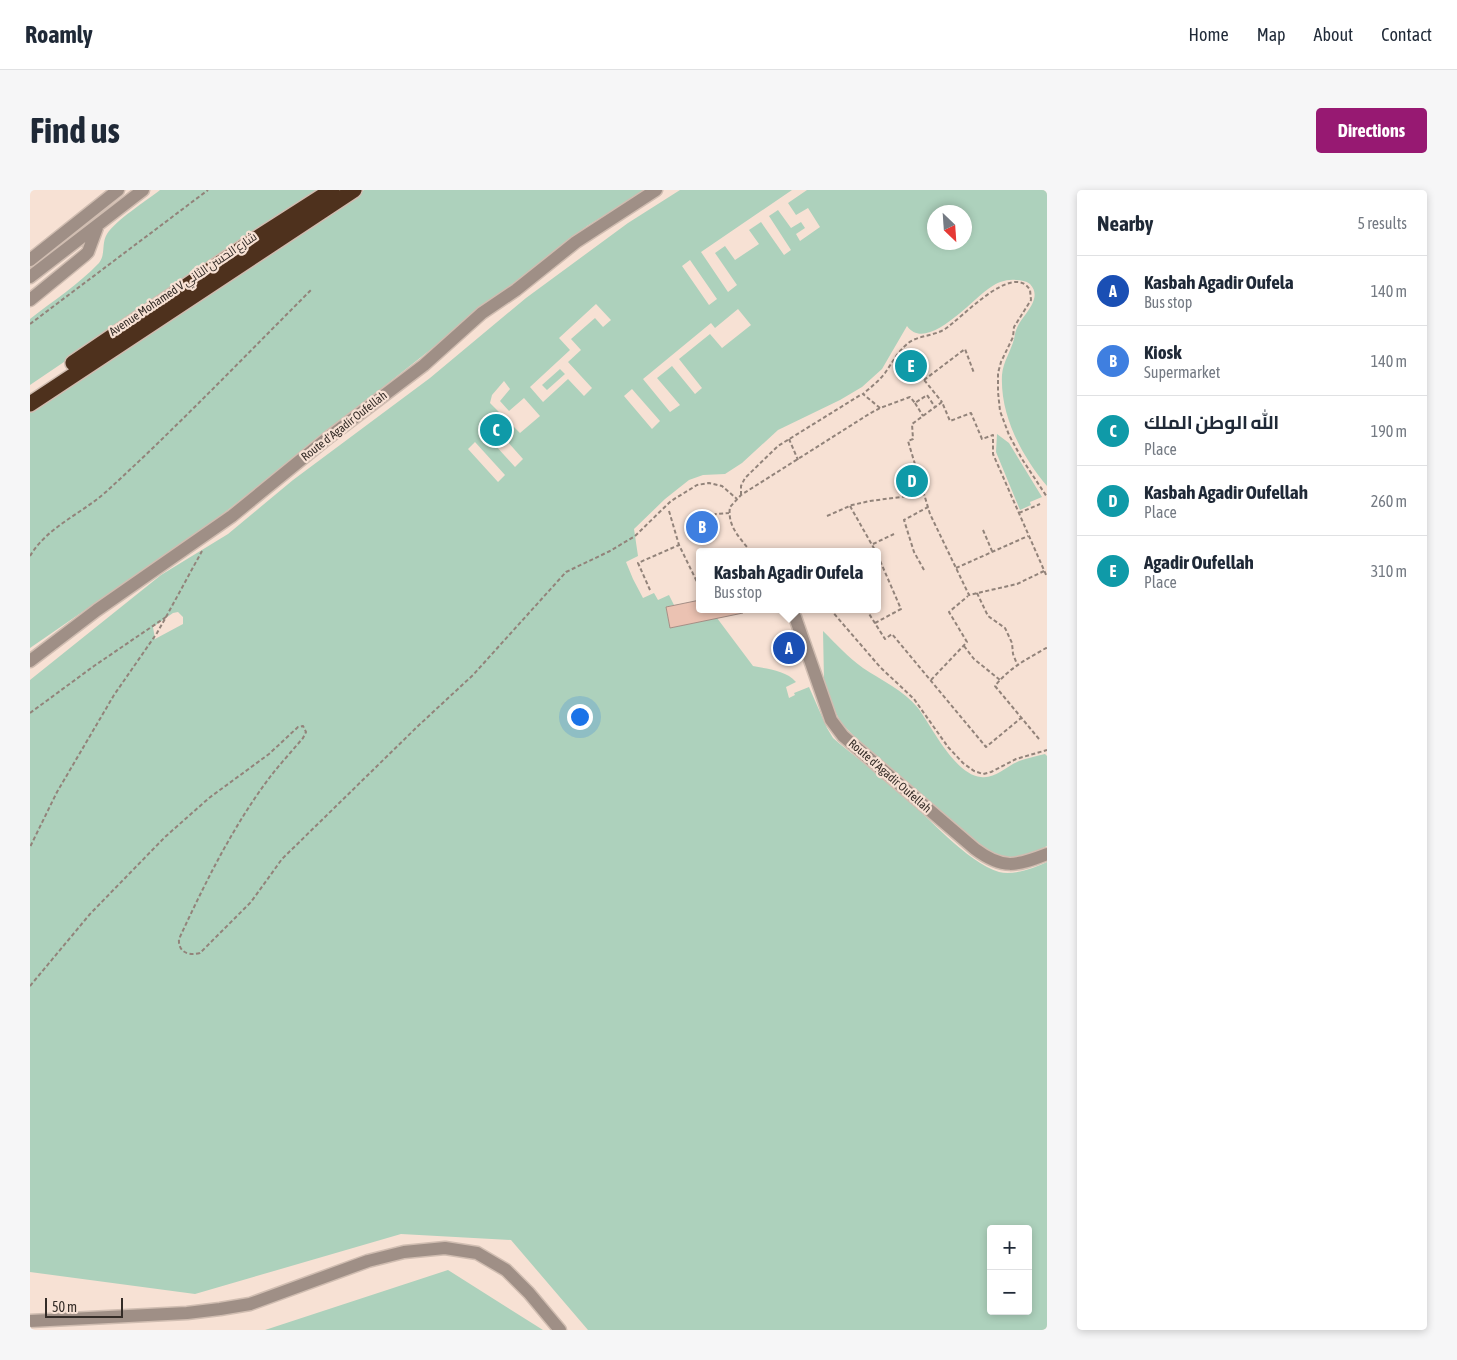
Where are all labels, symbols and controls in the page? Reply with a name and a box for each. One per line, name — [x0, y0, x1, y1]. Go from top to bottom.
text: Roamly — [25, 21, 93, 48]
text: Home — [1189, 24, 1229, 45]
text: Map — [1257, 24, 1286, 45]
text: About — [1314, 24, 1353, 45]
text: Contact — [1381, 24, 1432, 45]
button: Directions — [1316, 108, 1427, 153]
text: Find us — [30, 110, 120, 150]
north arrow — [927, 205, 972, 250]
text: Nearby — [1097, 211, 1153, 235]
text: 5 results — [1357, 214, 1407, 232]
street label: Avenue Mohamed V شارع الحسن الثاني — [107, 229, 261, 341]
text: Kasbah Agadir Oufela — [1144, 271, 1294, 293]
text: A — [1109, 282, 1117, 300]
text: 140 m — [1371, 282, 1407, 300]
text: Bus stop — [1144, 293, 1192, 311]
text: Kiosk — [1144, 341, 1182, 363]
pin: E — [895, 347, 927, 385]
text: B — [1109, 352, 1117, 370]
text: 140 m — [1371, 352, 1407, 370]
text: Supermarket — [1144, 363, 1220, 381]
street label: Route d'Agadir Oufellah — [298, 388, 390, 464]
pin: C — [480, 411, 512, 449]
text: الله الوطن الملك — [1144, 411, 1279, 433]
text: C — [1109, 422, 1117, 440]
text: 190 m — [1371, 422, 1407, 440]
text: Place — [1144, 440, 1177, 458]
pin: D — [896, 462, 928, 500]
text: Kasbah Agadir Oufellah — [1144, 481, 1308, 503]
text: D — [1109, 492, 1117, 510]
text: 260 m — [1371, 492, 1407, 510]
text: Place — [1144, 503, 1177, 521]
pin: B — [686, 508, 718, 546]
popup — [696, 548, 881, 613]
text: Agadir Oufellah — [1144, 551, 1254, 573]
text: Kasbah Agadir Oufela — [714, 561, 863, 583]
text: E — [1110, 562, 1116, 580]
text: 310 m — [1371, 562, 1407, 580]
text: Place — [1144, 573, 1177, 591]
text: Bus stop — [714, 583, 762, 601]
pin: A — [773, 629, 805, 667]
your location — [567, 704, 593, 730]
street label: Route d'Agadir Oufellah — [846, 736, 934, 816]
map controls — [987, 1225, 1032, 1315]
button: + — [987, 1225, 1032, 1270]
button: − — [987, 1270, 1032, 1315]
scale bar — [45, 1295, 122, 1318]
text: 50 m — [52, 1299, 77, 1315]

